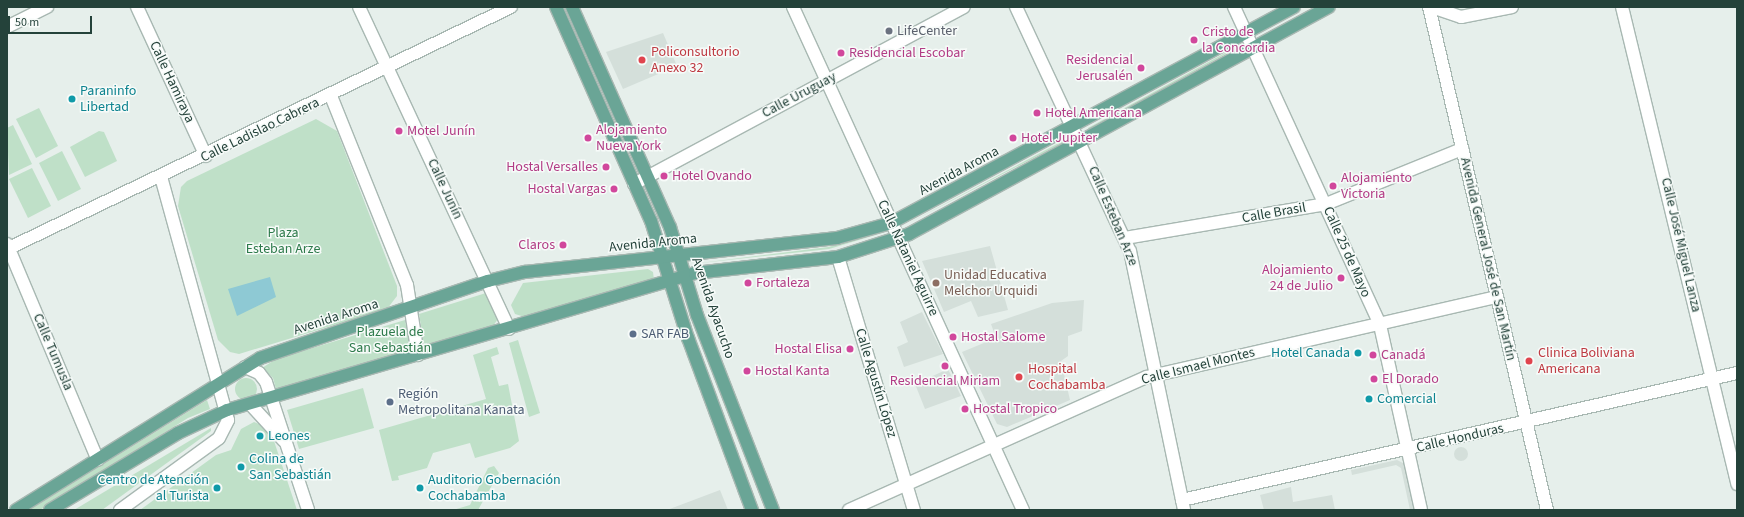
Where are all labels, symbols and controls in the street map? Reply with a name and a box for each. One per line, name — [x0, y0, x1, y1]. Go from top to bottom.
scale bar — [10, 8, 94, 34]
text: 50 m — [15, 14, 39, 31]
place label: LifeCenter — [897, 23, 957, 39]
place label: Cristo de la Concordia — [1202, 24, 1275, 56]
marker: LifeCenter — [884, 26, 894, 36]
marker: Cristo de la Concordia — [1189, 35, 1199, 45]
street label: Calle Hamiraya — [146, 39, 198, 125]
place label: Policonsultorio Anexo 32 — [651, 44, 740, 76]
place label: Residencial Escobar — [849, 45, 965, 61]
marker: Residencial Escobar — [836, 48, 846, 58]
place label: Residencial Jerusalén — [1066, 52, 1133, 84]
marker: Policonsultorio Anexo 32 — [636, 54, 648, 66]
marker: Residencial Jerusalén — [1136, 63, 1146, 73]
street label: Calle Uruguay — [759, 68, 839, 122]
place label: Paraninfo Libertad — [80, 83, 136, 116]
marker: Paraninfo Libertad — [67, 94, 77, 104]
street label: Calle Ladislao Cabrera — [198, 94, 322, 166]
place label: Hotel Americana — [1045, 105, 1142, 121]
marker: Hotel Americana — [1032, 108, 1042, 118]
place label: Alojamiento Nueva York — [596, 122, 667, 154]
place label: Motel Junín — [407, 123, 475, 139]
marker: Motel Junín — [394, 126, 404, 136]
place label: Hotel Jupiter — [1021, 130, 1097, 146]
marker: Alojamiento Nueva York — [583, 133, 593, 143]
marker: Hotel Jupiter — [1008, 133, 1018, 143]
street label: Avenida Aroma — [916, 143, 1002, 199]
street label: Calle Junín — [424, 156, 466, 222]
street label: Avenida General José de San Martín — [1456, 156, 1520, 362]
place label: Hostal Versalles — [506, 159, 598, 175]
marker: Hostal Versalles — [601, 162, 611, 172]
street label: Calle Esteban Arze — [1084, 164, 1142, 268]
place label: Hotel Ovando — [672, 168, 752, 184]
place label: Alojamiento Victoria — [1341, 170, 1412, 202]
marker: Hotel Ovando — [659, 171, 669, 181]
street label: Calle José Miguel Lanza — [1657, 176, 1705, 314]
place label: Hostal Vargas — [527, 181, 606, 197]
marker: Alojamiento Victoria — [1328, 181, 1338, 191]
marker: Hostal Vargas — [609, 184, 619, 194]
street label: Calle Nataniel Aguirre — [874, 197, 942, 319]
street label: Calle Brasil — [1241, 199, 1307, 227]
street label: Calle 25 de Mayo — [1320, 204, 1374, 300]
park label: Plaza Esteban Arze — [246, 225, 320, 258]
street label: Avenida Aroma — [608, 230, 698, 256]
place label: Claros — [518, 237, 555, 253]
marker: Claros — [558, 240, 568, 250]
street label: Avenida Ayacucho — [688, 255, 738, 361]
place label: Alojamiento 24 de Julio — [1262, 262, 1333, 294]
place label: Unidad Educativa Melchor Urquidi — [944, 267, 1047, 300]
marker: Alojamiento 24 de Julio — [1336, 273, 1346, 283]
place label: Fortaleza — [756, 275, 810, 291]
marker: Fortaleza — [743, 278, 753, 288]
marker: Unidad Educativa Melchor Urquidi — [931, 278, 941, 288]
street label: Avenida Aroma — [291, 295, 381, 339]
street label: Calle Tumusla — [29, 311, 77, 393]
park label: Plazuela de San Sebastián — [349, 324, 431, 356]
place label: SAR FAB — [641, 326, 689, 342]
street label: Calle Agustín López — [851, 326, 901, 440]
marker: SAR FAB — [628, 329, 638, 339]
place label: Hostal Salome — [961, 329, 1045, 345]
marker: Hostal Salome — [948, 332, 958, 342]
place label: Hostal Elisa — [775, 341, 842, 357]
marker: Hostal Elisa — [845, 344, 855, 354]
street label: Calle Ismael Montes — [1140, 344, 1256, 388]
place label: Hotel Canada — [1271, 345, 1350, 361]
place label: Clinica Boliviana Americana — [1538, 345, 1635, 378]
place label: Canadá — [1381, 347, 1426, 363]
marker: Hotel Canada — [1353, 348, 1363, 358]
marker: Canadá — [1368, 350, 1378, 360]
marker: Clinica Boliviana Americana — [1523, 355, 1535, 367]
marker: Residencial Miriam — [940, 361, 950, 371]
place label: Hospital Cochabamba — [1028, 361, 1105, 394]
place label: Hostal Kanta — [755, 363, 829, 379]
marker: Hostal Kanta — [742, 366, 752, 376]
marker: Hospital Cochabamba — [1013, 371, 1025, 383]
place label: El Dorado — [1382, 371, 1439, 387]
place label: Residencial Miriam — [890, 373, 1000, 389]
marker: El Dorado — [1369, 374, 1379, 384]
place label: Región Metropolitana Kanata — [398, 386, 525, 418]
place label: Comercial — [1377, 391, 1436, 407]
marker: Comercial — [1364, 394, 1374, 404]
marker: Región Metropolitana Kanata — [385, 397, 395, 407]
place label: Hostal Tropico — [973, 401, 1057, 417]
marker: Hostal Tropico — [960, 404, 970, 414]
street label: Calle Honduras — [1415, 420, 1505, 456]
place label: Leones — [268, 428, 310, 444]
marker: Leones — [255, 431, 265, 441]
place label: Colina de San Sebastián — [249, 451, 331, 484]
marker: Colina de San Sebastián — [236, 462, 246, 472]
place label: Centro de Atención al Turista — [97, 472, 209, 504]
place label: Auditorio Gobernación Cochabamba — [428, 472, 561, 504]
marker: Centro de Atención al Turista — [212, 483, 222, 493]
marker: Auditorio Gobernación Cochabamba — [415, 483, 425, 493]

